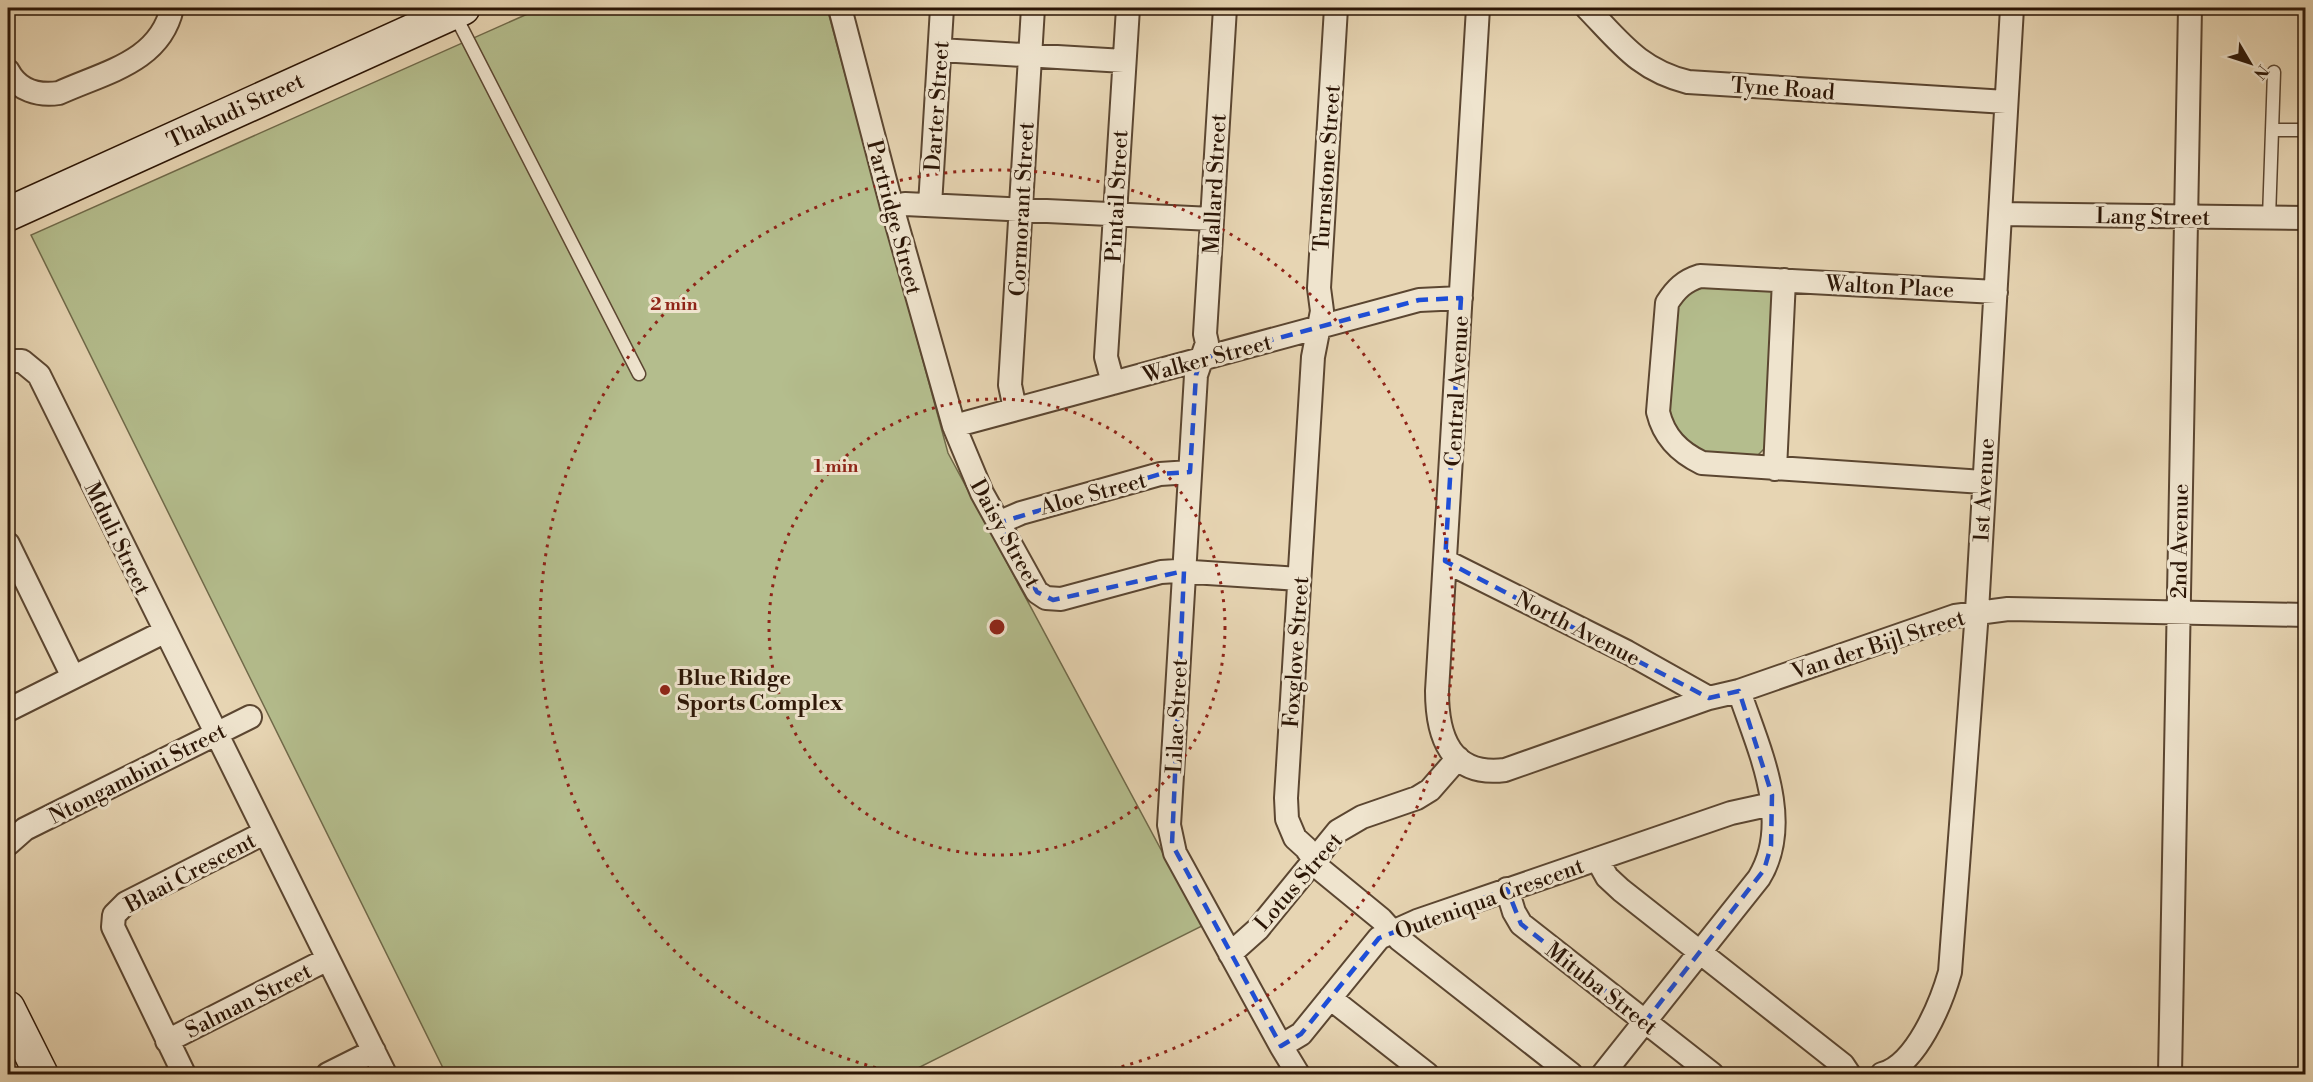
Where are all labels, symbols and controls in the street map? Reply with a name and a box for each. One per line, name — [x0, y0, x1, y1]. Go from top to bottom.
north arrow — [2220, 33, 2280, 93]
street label: Darter Street — [919, 40, 956, 172]
text: N — [2249, 61, 2273, 83]
street label: Thakudi Street — [163, 68, 309, 155]
street label: Tyne Road — [1730, 72, 1836, 107]
street label: Turnstone Street — [1308, 83, 1347, 253]
street label: Mallard Street — [1198, 113, 1233, 255]
street label: Cormorant Street — [1004, 121, 1041, 297]
street label: Pintail Street — [1101, 129, 1134, 263]
street label: Partridge Street — [860, 137, 927, 298]
street label: Lang Street — [2095, 203, 2211, 232]
street label: Walton Place — [1824, 271, 1955, 304]
text: 2 min — [650, 293, 698, 316]
street label: Central Avenue — [1440, 315, 1475, 467]
street label: Walker Street — [1139, 329, 1275, 390]
street label: 1st Avenue — [1968, 437, 2001, 543]
text: 1 min — [814, 455, 858, 478]
street label: Aloe Street — [1036, 467, 1150, 522]
street label: Daisy Street — [964, 474, 1046, 593]
street label: Mduli Street — [78, 478, 156, 600]
street label: 2nd Avenue — [2166, 483, 2195, 599]
street label: Foxglove Street — [1278, 575, 1315, 729]
street label: North Avenue — [1510, 586, 1644, 672]
street label: Van der Bijl Street — [1787, 605, 1969, 686]
centre of rings — [987, 617, 1007, 637]
street label: Lilac Street — [1161, 658, 1194, 774]
place label: Blue Ridge Sports Complex — [677, 665, 843, 717]
marker: Blue Ridge Sports Complex — [658, 683, 672, 697]
street label: Ntongambini Street — [44, 718, 231, 831]
street label: Blaai Crescent — [120, 827, 261, 920]
street label: Lotus Street — [1249, 827, 1349, 937]
street label: Outeniqua Crescent — [1391, 853, 1588, 946]
street label: Mituba Street — [1540, 937, 1663, 1041]
street label: Salman Street — [181, 958, 317, 1045]

